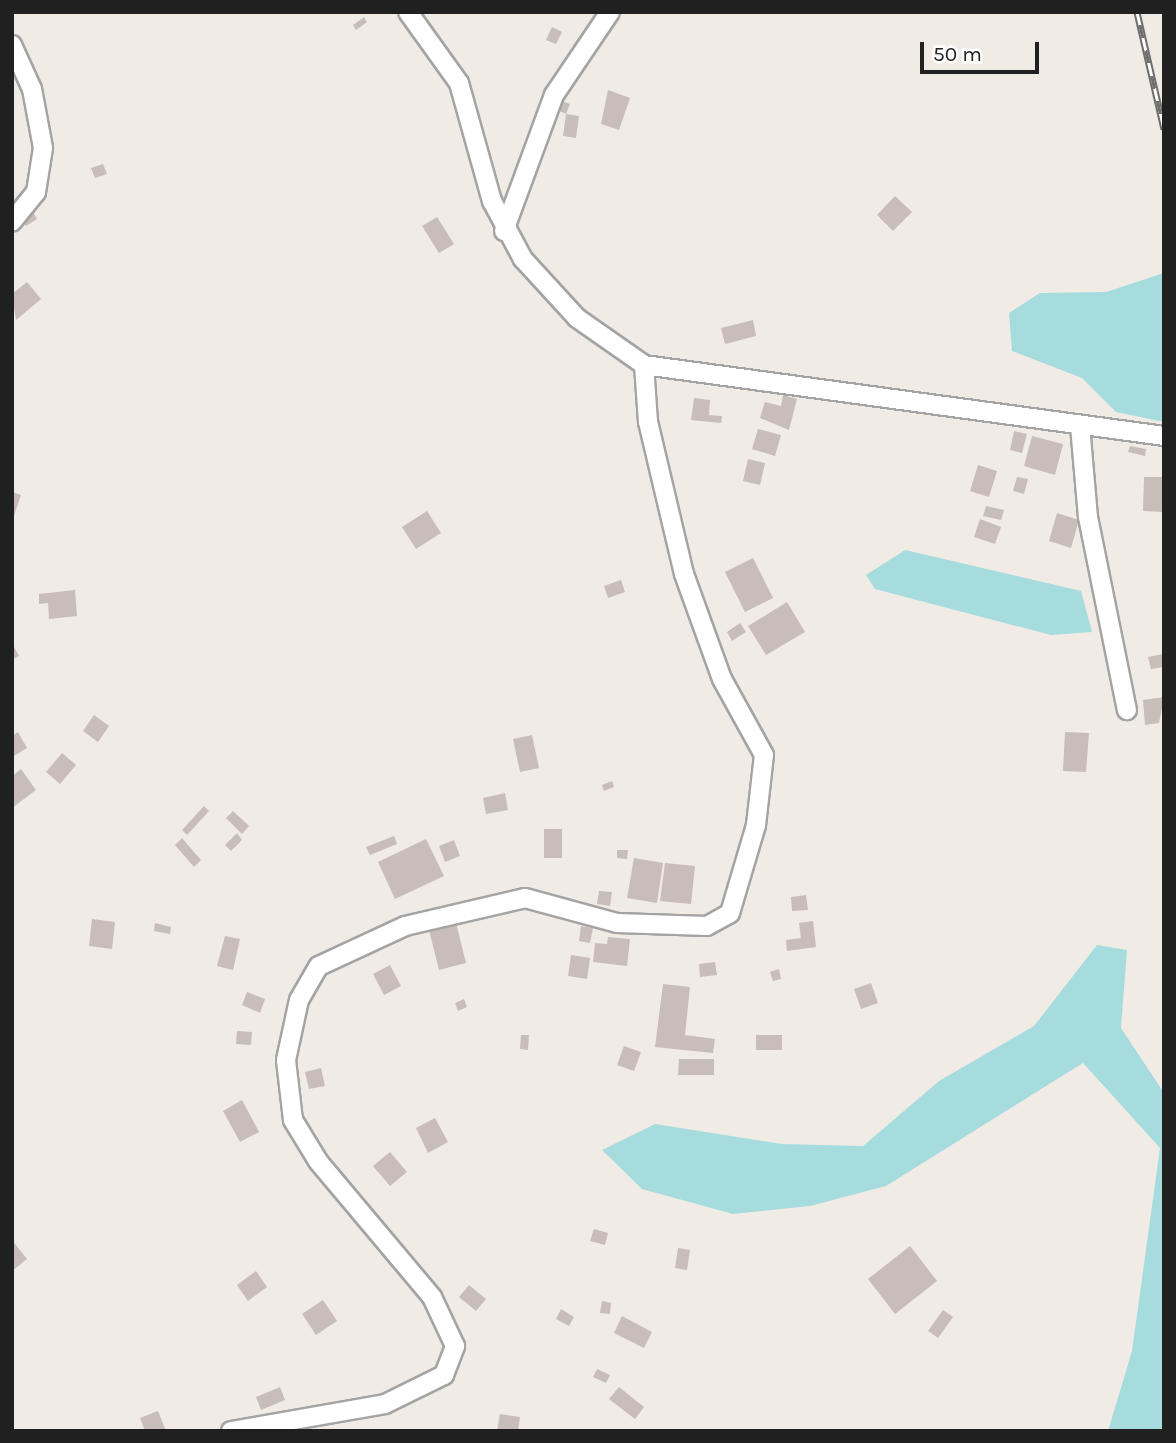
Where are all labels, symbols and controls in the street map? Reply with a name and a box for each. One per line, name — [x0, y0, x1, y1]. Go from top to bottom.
scale bar — [924, 28, 1043, 72]
text: 50 m — [933, 42, 982, 66]

